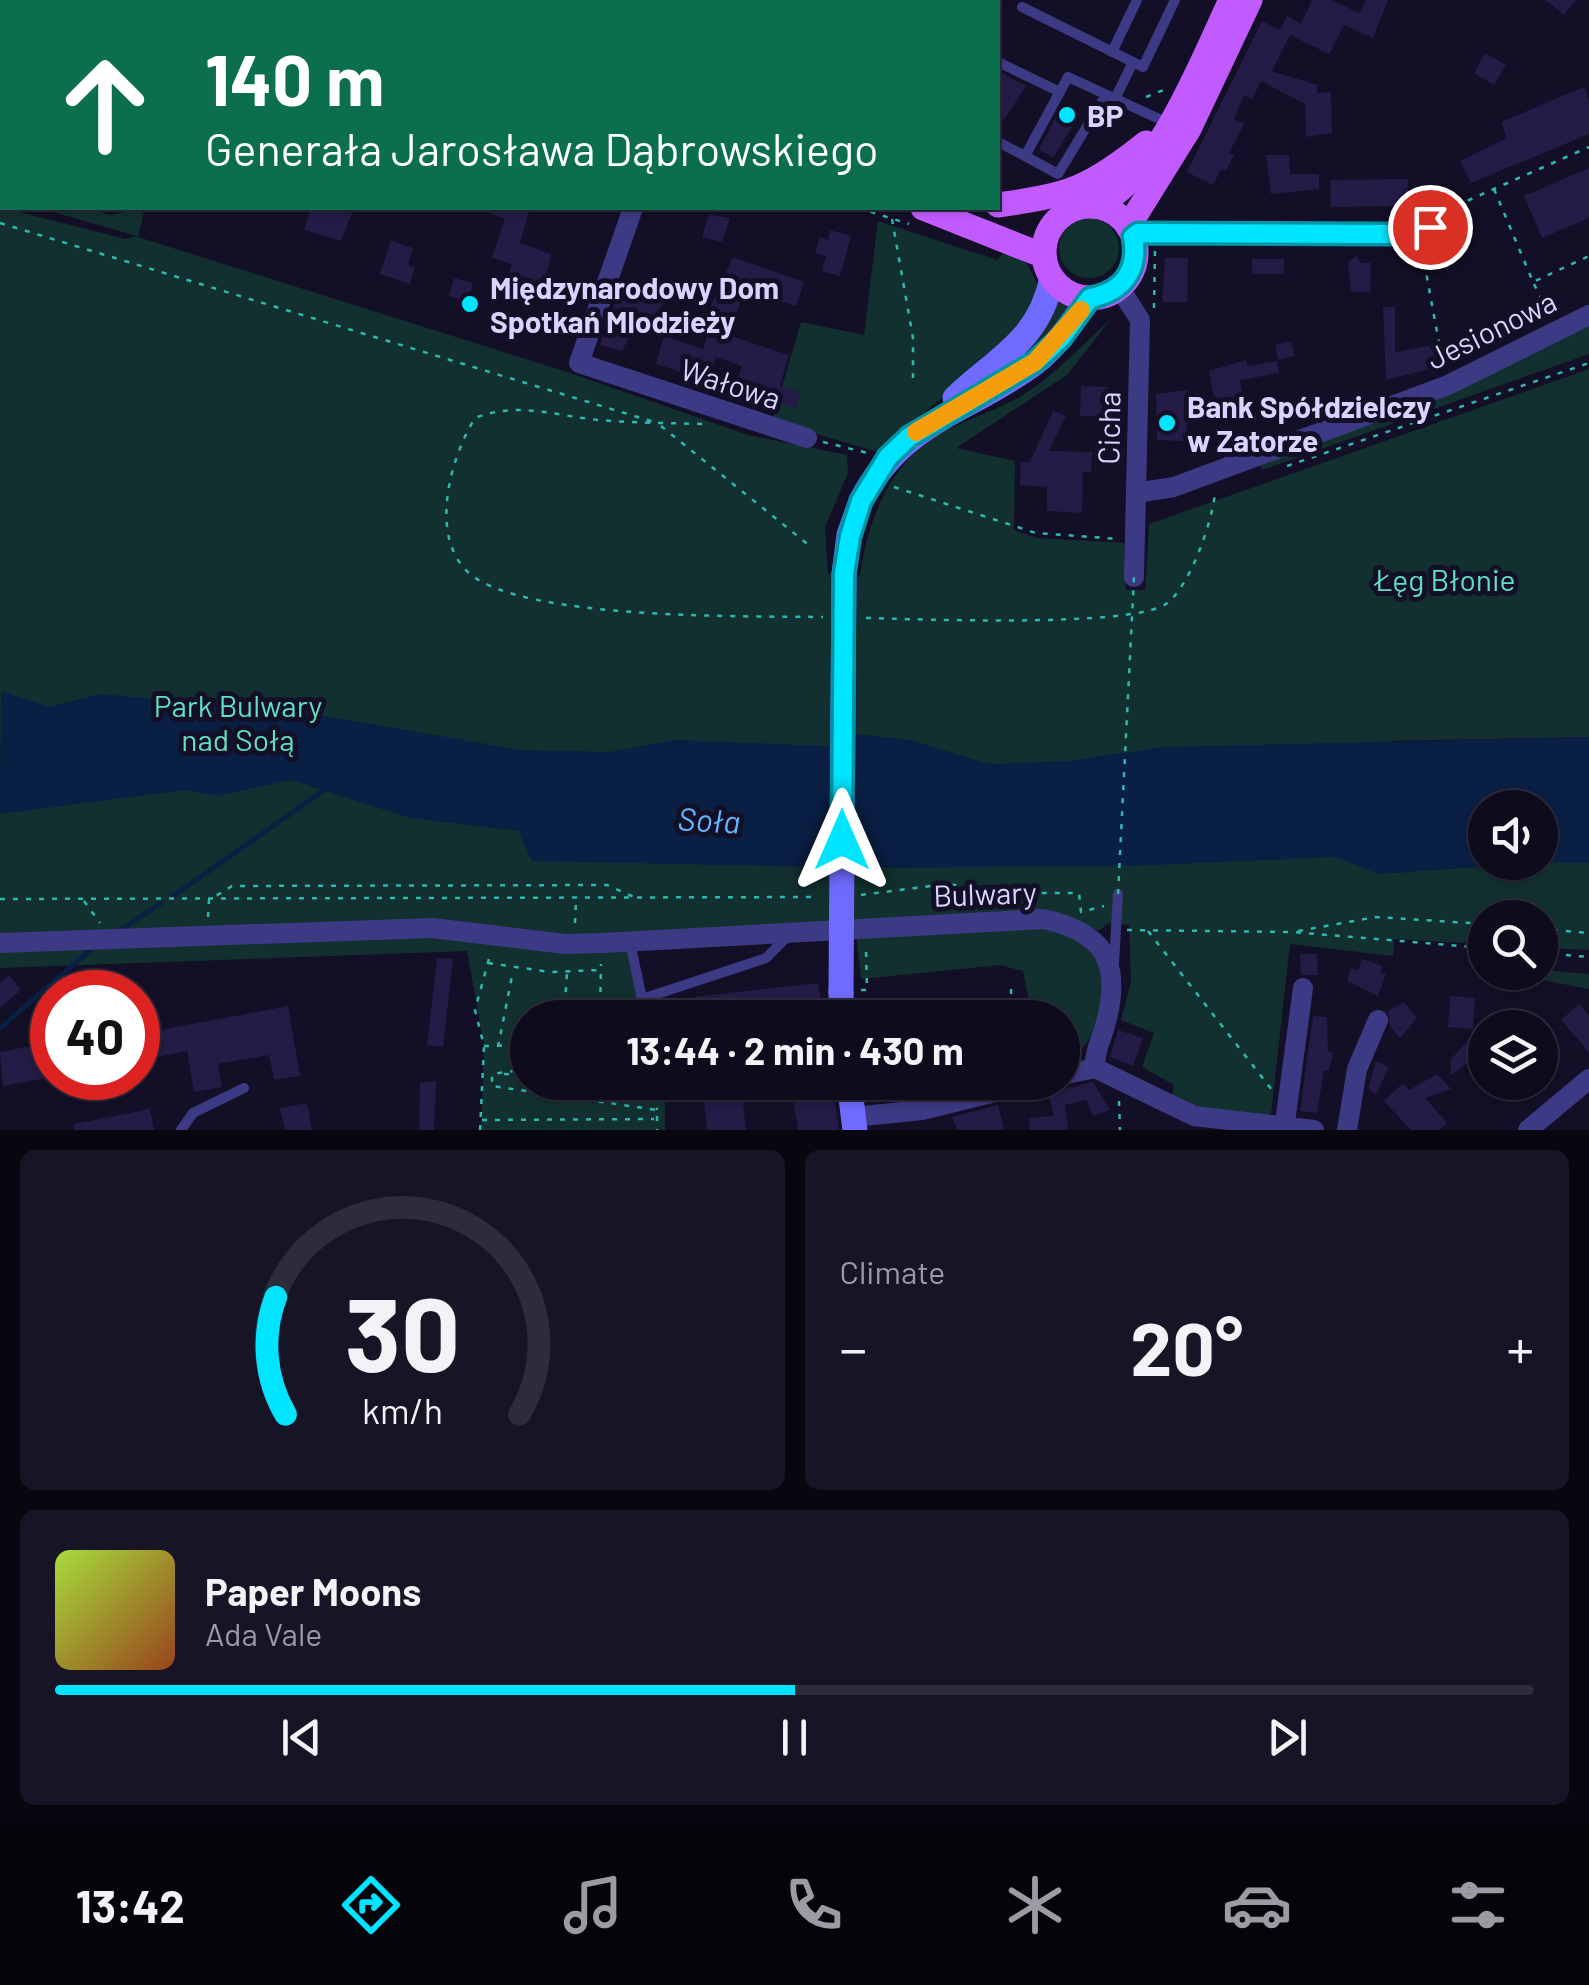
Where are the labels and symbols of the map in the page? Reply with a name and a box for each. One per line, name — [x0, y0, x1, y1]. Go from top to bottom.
place label: BP — [1087, 97, 1124, 133]
marker: BP — [1056, 104, 1078, 126]
pin — [1388, 185, 1473, 270]
place label: Międzynarodowy Dom Spotkań Mlodzieży — [490, 269, 779, 339]
street label: Jesionowa — [1420, 282, 1562, 376]
marker: Międzynarodowy Dom Spotkań Mlodzieży — [459, 293, 481, 315]
street label: Wałowa — [677, 350, 785, 416]
place label: Bank Spółdzielczy w Zatorze — [1187, 388, 1431, 458]
street label: Cicha — [1089, 391, 1127, 465]
marker: Bank Spółdzielczy w Zatorze — [1156, 412, 1178, 434]
park label: Łęg Błonie — [1373, 561, 1516, 597]
park label: Park Bulwary nad Sołą — [154, 687, 322, 757]
position arrow — [790, 788, 894, 892]
water label: Soła — [677, 798, 741, 840]
street label: Bulwary — [933, 873, 1038, 913]
speed limit sign: 40 — [30, 970, 160, 1100]

